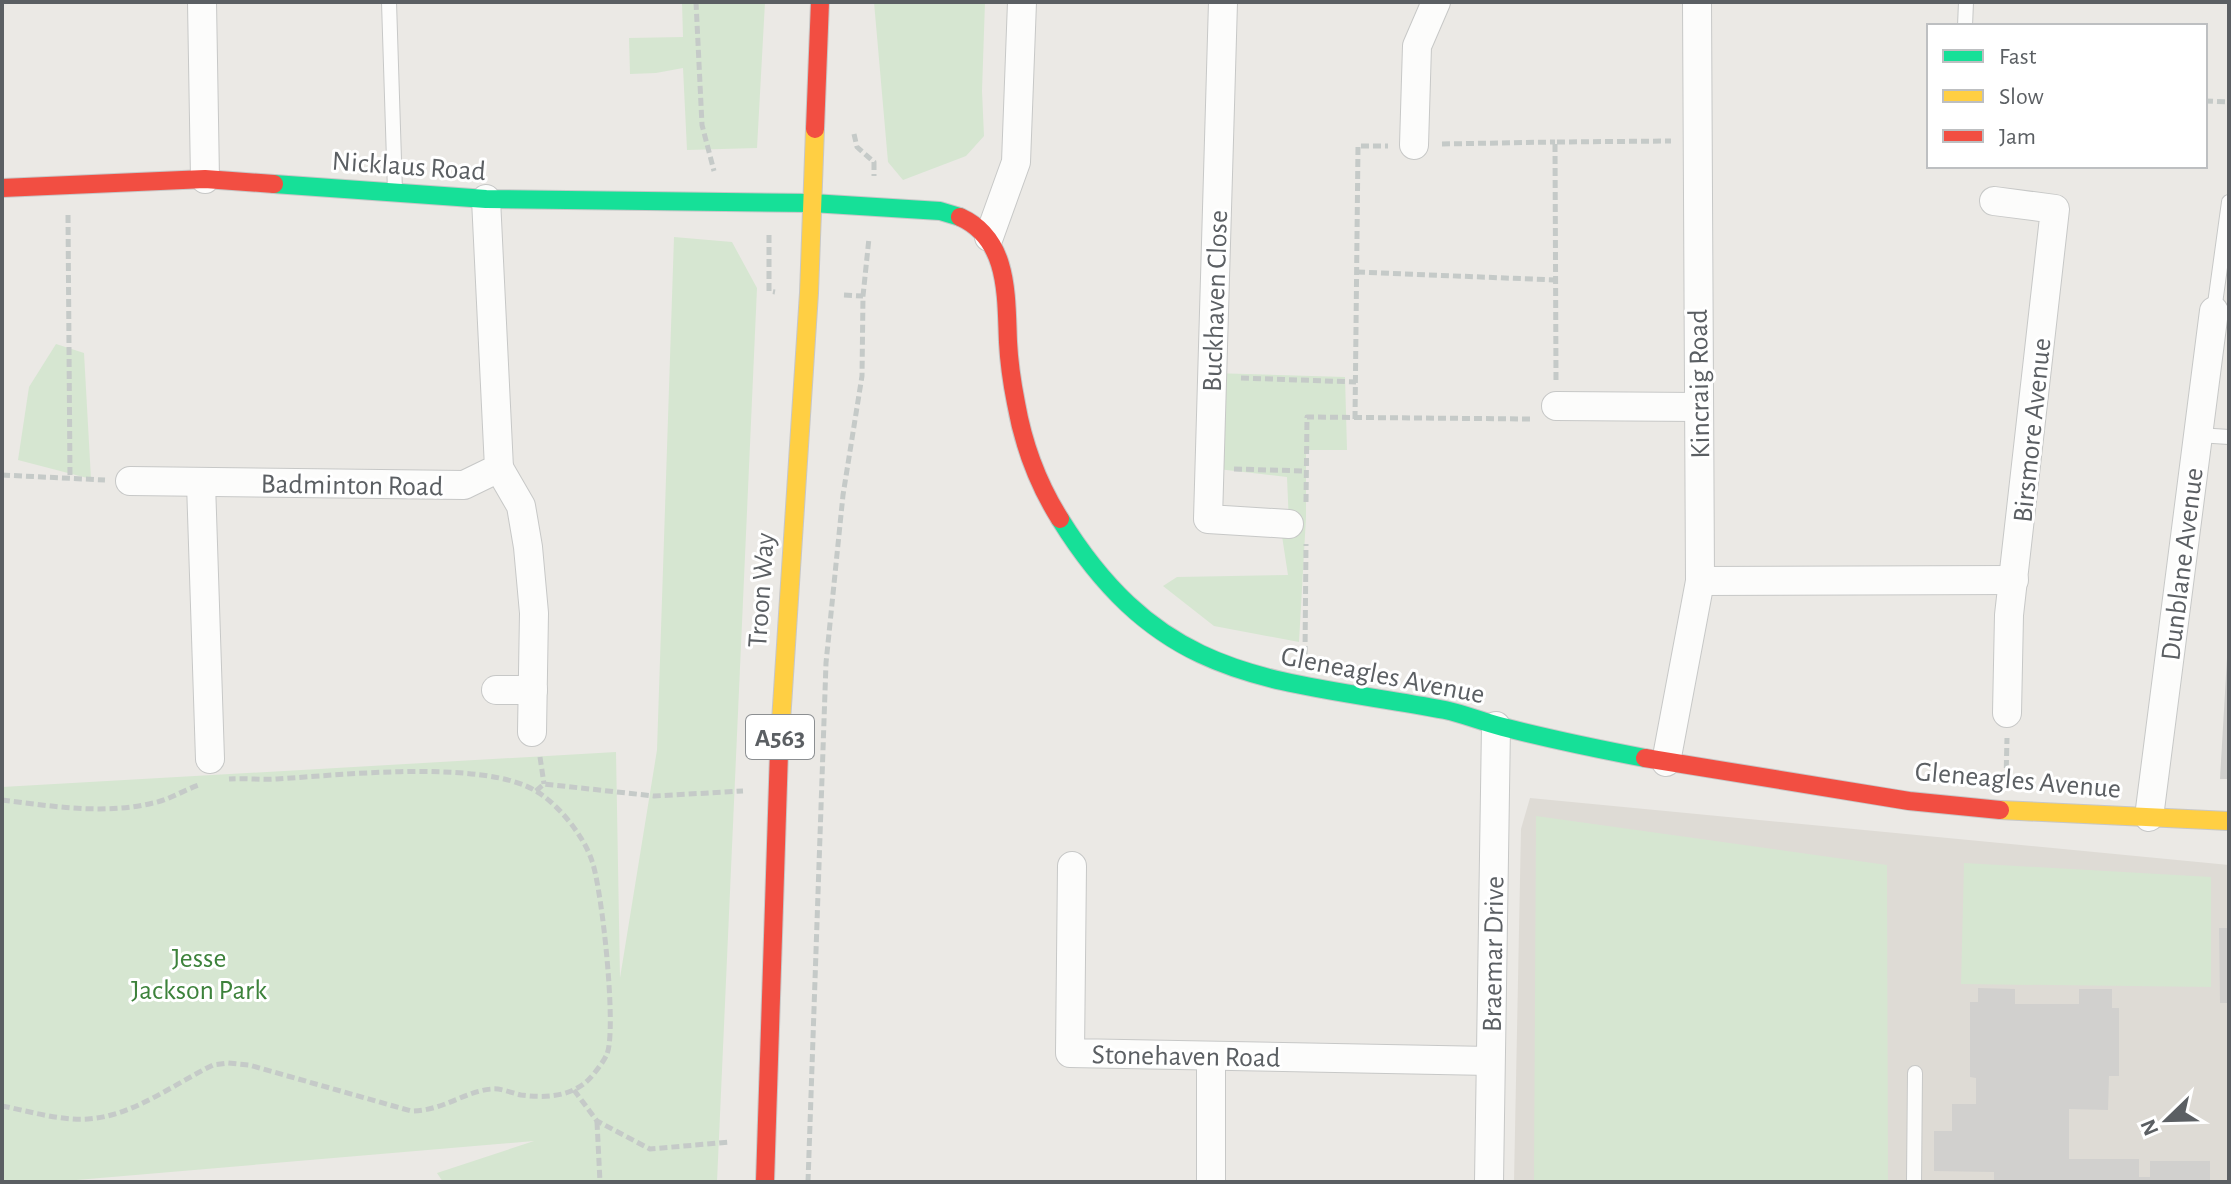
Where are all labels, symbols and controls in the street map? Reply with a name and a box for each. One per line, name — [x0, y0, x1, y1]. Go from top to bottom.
legend — [1927, 24, 2207, 168]
text: Fast — [1999, 45, 2037, 69]
text: Slow — [1999, 85, 2044, 109]
text: Jam — [1999, 125, 2036, 149]
street label: Nicklaus Road — [331, 148, 487, 186]
street label: Buckhaven Close — [1199, 210, 1233, 392]
street label: Kincraig Road — [1685, 309, 1715, 459]
street label: Birsmore Avenue — [2009, 337, 2057, 524]
street label: Dunblane Avenue — [2157, 466, 2209, 662]
street label: Badminton Road — [260, 470, 444, 502]
street label: Troon Way — [744, 532, 780, 649]
street label: Gleneagles Avenue — [1278, 643, 1487, 709]
road number: A563 — [746, 715, 814, 759]
street label: Gleneagles Avenue — [1914, 758, 2122, 804]
street label: Braemar Drive — [1479, 876, 1509, 1032]
park label: Jesse Jackson Park — [131, 945, 267, 1005]
street label: Stonehaven Road — [1091, 1041, 1281, 1073]
north arrow — [2127, 1080, 2207, 1160]
text: N — [2136, 1116, 2163, 1139]

